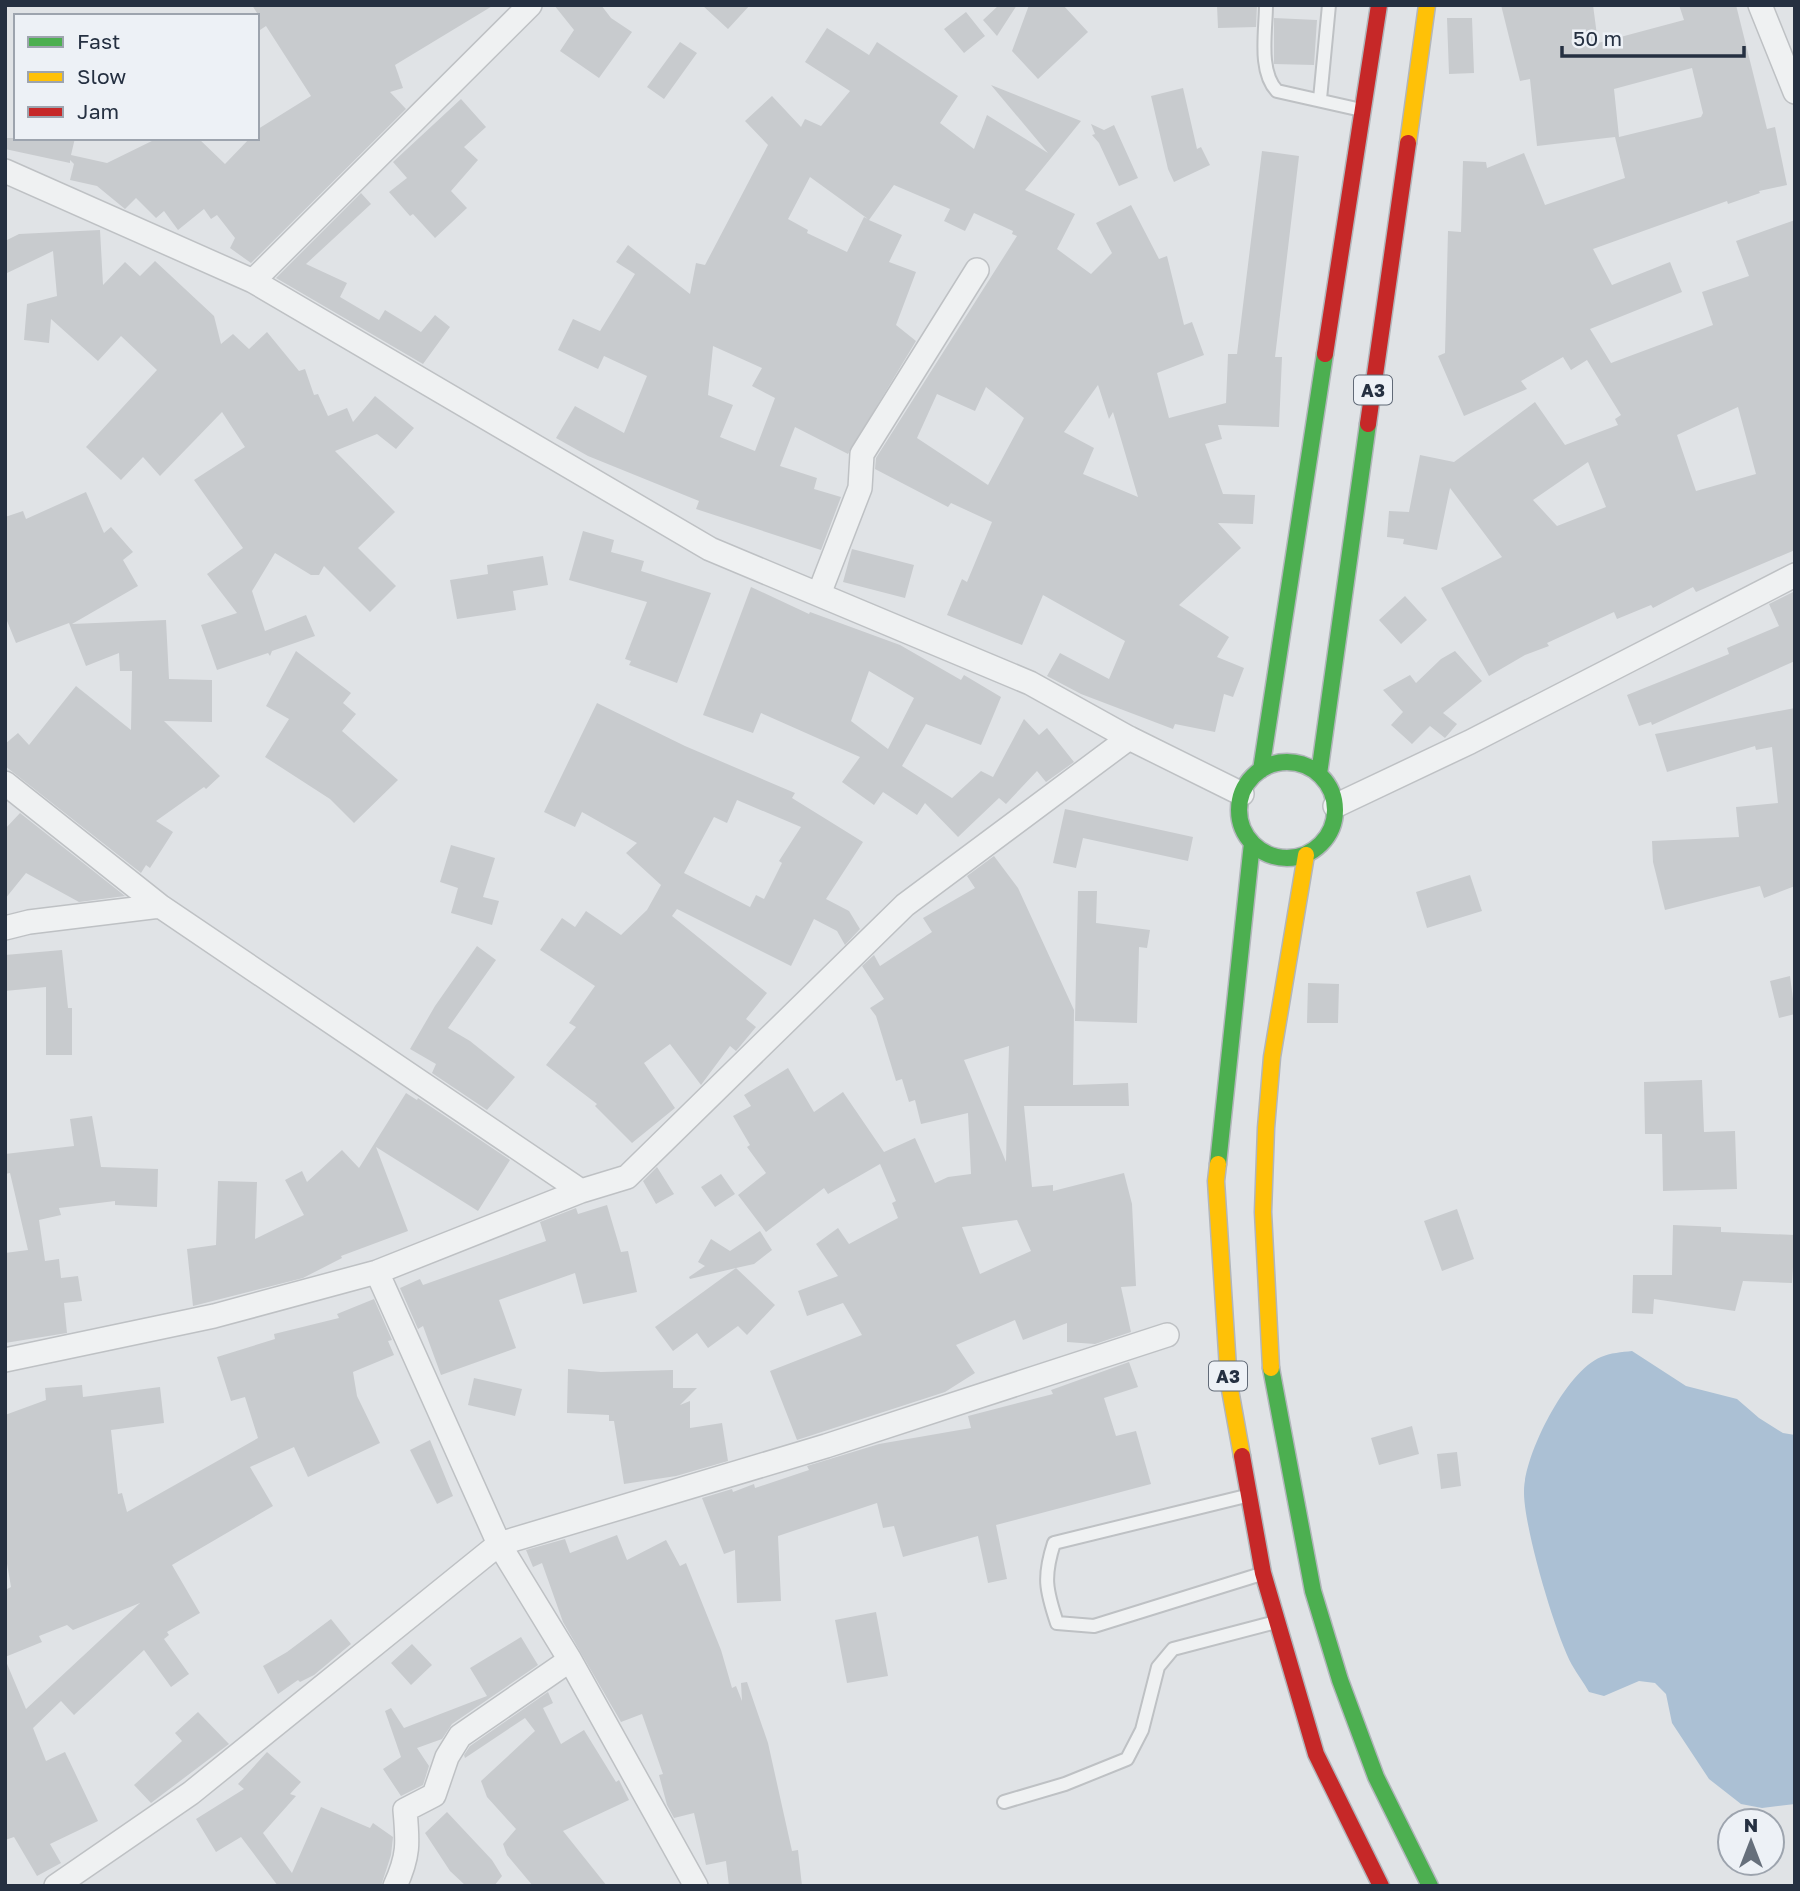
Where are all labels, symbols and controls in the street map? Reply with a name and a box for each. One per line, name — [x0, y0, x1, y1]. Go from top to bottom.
legend — [14, 14, 259, 140]
scale bar — [1562, 14, 1744, 58]
text: 50 m — [1573, 25, 1622, 51]
text: Fast — [77, 28, 120, 54]
text: Slow — [77, 63, 126, 89]
text: Jam — [77, 98, 119, 124]
road number: A3 — [1354, 376, 1392, 404]
road number: A3 — [1209, 1362, 1247, 1391]
north arrow — [1716, 1807, 1786, 1877]
text: N — [1744, 1813, 1758, 1836]

